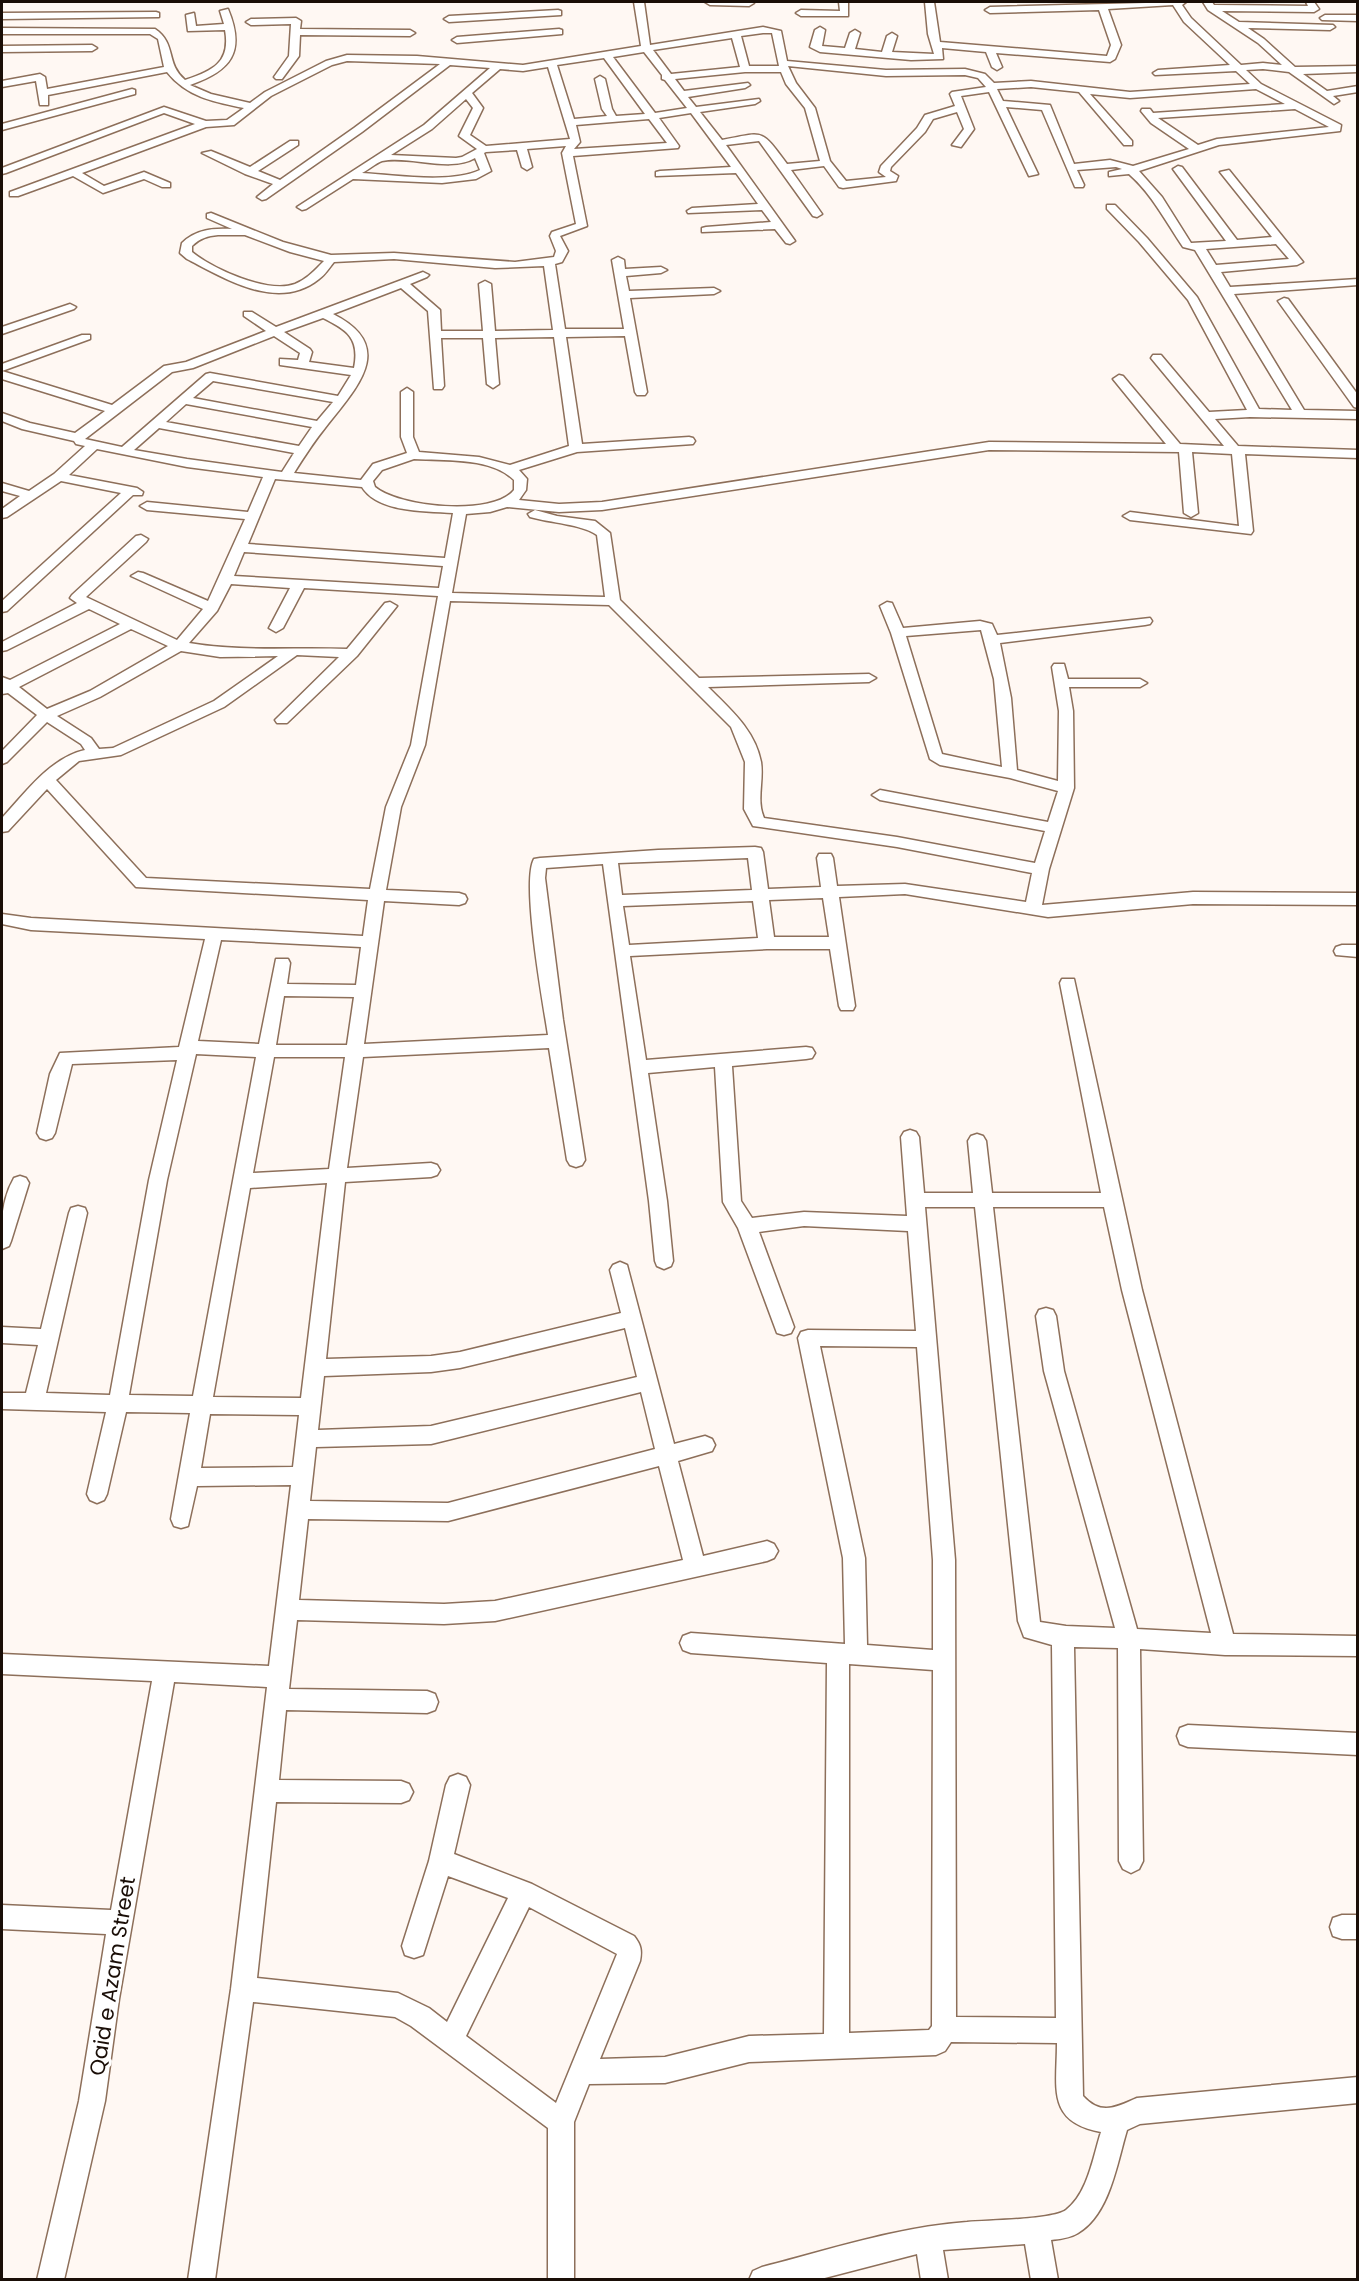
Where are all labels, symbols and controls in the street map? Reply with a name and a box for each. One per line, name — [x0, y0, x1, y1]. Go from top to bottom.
street label: Qaid e Azam Street — [82, 1874, 142, 2078]

